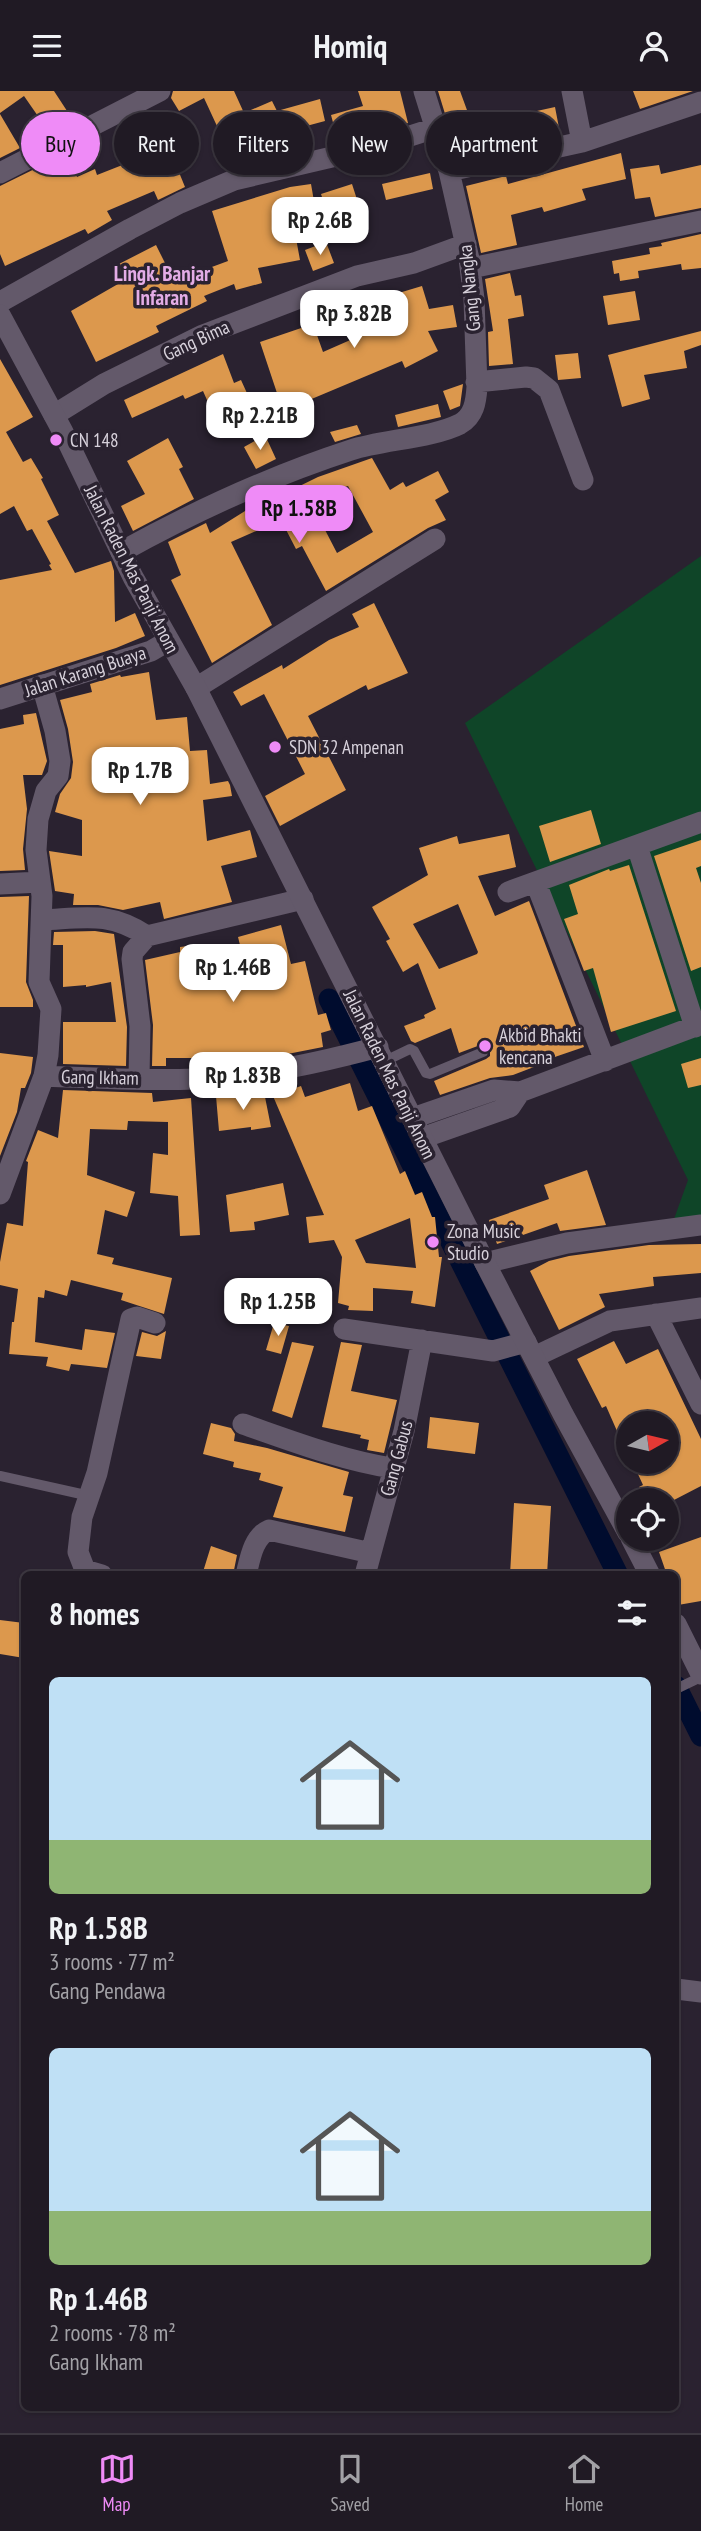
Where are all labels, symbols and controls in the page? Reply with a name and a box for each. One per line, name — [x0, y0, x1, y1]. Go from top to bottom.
text: Homiq — [314, 25, 387, 67]
icon: menu — [28, 27, 66, 65]
icon: person — [635, 27, 673, 65]
chip: Buy — [21, 112, 100, 175]
chip: Rent — [114, 112, 199, 175]
chip: Filters — [213, 112, 313, 175]
chip: New — [327, 112, 412, 175]
chip: Apartment — [426, 112, 562, 175]
pin: Rp 2.6B — [255, 197, 385, 257]
text: Rp 2.6B — [288, 205, 352, 234]
street label: Gang Nangka — [453, 244, 485, 332]
district label: Lingk. Banjar Infaran — [114, 260, 211, 311]
pin: Rp 3.82B — [282, 291, 426, 350]
text: Rp 3.82B — [316, 298, 392, 327]
street label: Gang Bima — [159, 314, 233, 366]
pin: Rp 2.21B — [188, 393, 332, 452]
text: Rp 2.21B — [222, 400, 298, 429]
place label: CN 148 — [70, 428, 119, 452]
marker: CN 148 — [48, 432, 64, 448]
street label: Jalan Raden Mas Panji Anom — [79, 480, 185, 657]
pin: Rp 1.58B — [227, 485, 371, 545]
text: Rp 1.58B — [261, 493, 337, 522]
street label: Jalan Karang Buaya — [20, 640, 149, 702]
place label: SDN 32 Ampenan — [289, 735, 404, 759]
marker: SDN 32 Ampenan — [267, 739, 283, 755]
pin: Rp 1.7B — [75, 747, 205, 807]
text: Rp 1.7B — [108, 755, 172, 784]
pin: Rp 1.46B — [161, 944, 305, 1004]
text: Rp 1.46B — [195, 952, 271, 981]
street label: Jalan Raden Mas Panji Anom — [338, 984, 441, 1163]
place label: Akbid Bhakti kencana — [499, 1023, 582, 1069]
marker: Akbid Bhakti kencana — [477, 1038, 493, 1054]
pin: Rp 1.83B — [171, 1053, 315, 1112]
text: Rp 1.83B — [205, 1060, 281, 1089]
street label: Gang Ikham — [61, 1064, 139, 1090]
place label: Zona Music Studio — [447, 1219, 521, 1265]
marker: Zona Music Studio — [425, 1234, 441, 1250]
pin: Rp 1.25B — [206, 1279, 350, 1338]
text: Rp 1.25B — [240, 1286, 316, 1315]
north arrow — [616, 1411, 679, 1473]
map controls — [616, 1411, 679, 1551]
street label: Gang Gabus — [374, 1418, 418, 1498]
button: locate — [616, 1488, 679, 1551]
text: 8 homes — [49, 1594, 140, 1633]
icon: filters — [613, 1594, 651, 1632]
icon: home — [287, 1722, 413, 1848]
text: Rp 1.58B — [49, 1908, 148, 1947]
text: 3 rooms · 77 m² — [49, 1947, 175, 1976]
text: Gang Pendawa — [49, 1976, 166, 2005]
icon: home — [287, 2093, 413, 2219]
text: Rp 1.46B — [49, 2279, 148, 2318]
text: 2 rooms · 78 m² — [49, 2318, 176, 2347]
text: Gang Ikham — [49, 2347, 143, 2376]
tab: Map — [98, 2450, 136, 2516]
tab: Saved — [331, 2450, 370, 2516]
tab: Home — [565, 2450, 603, 2516]

